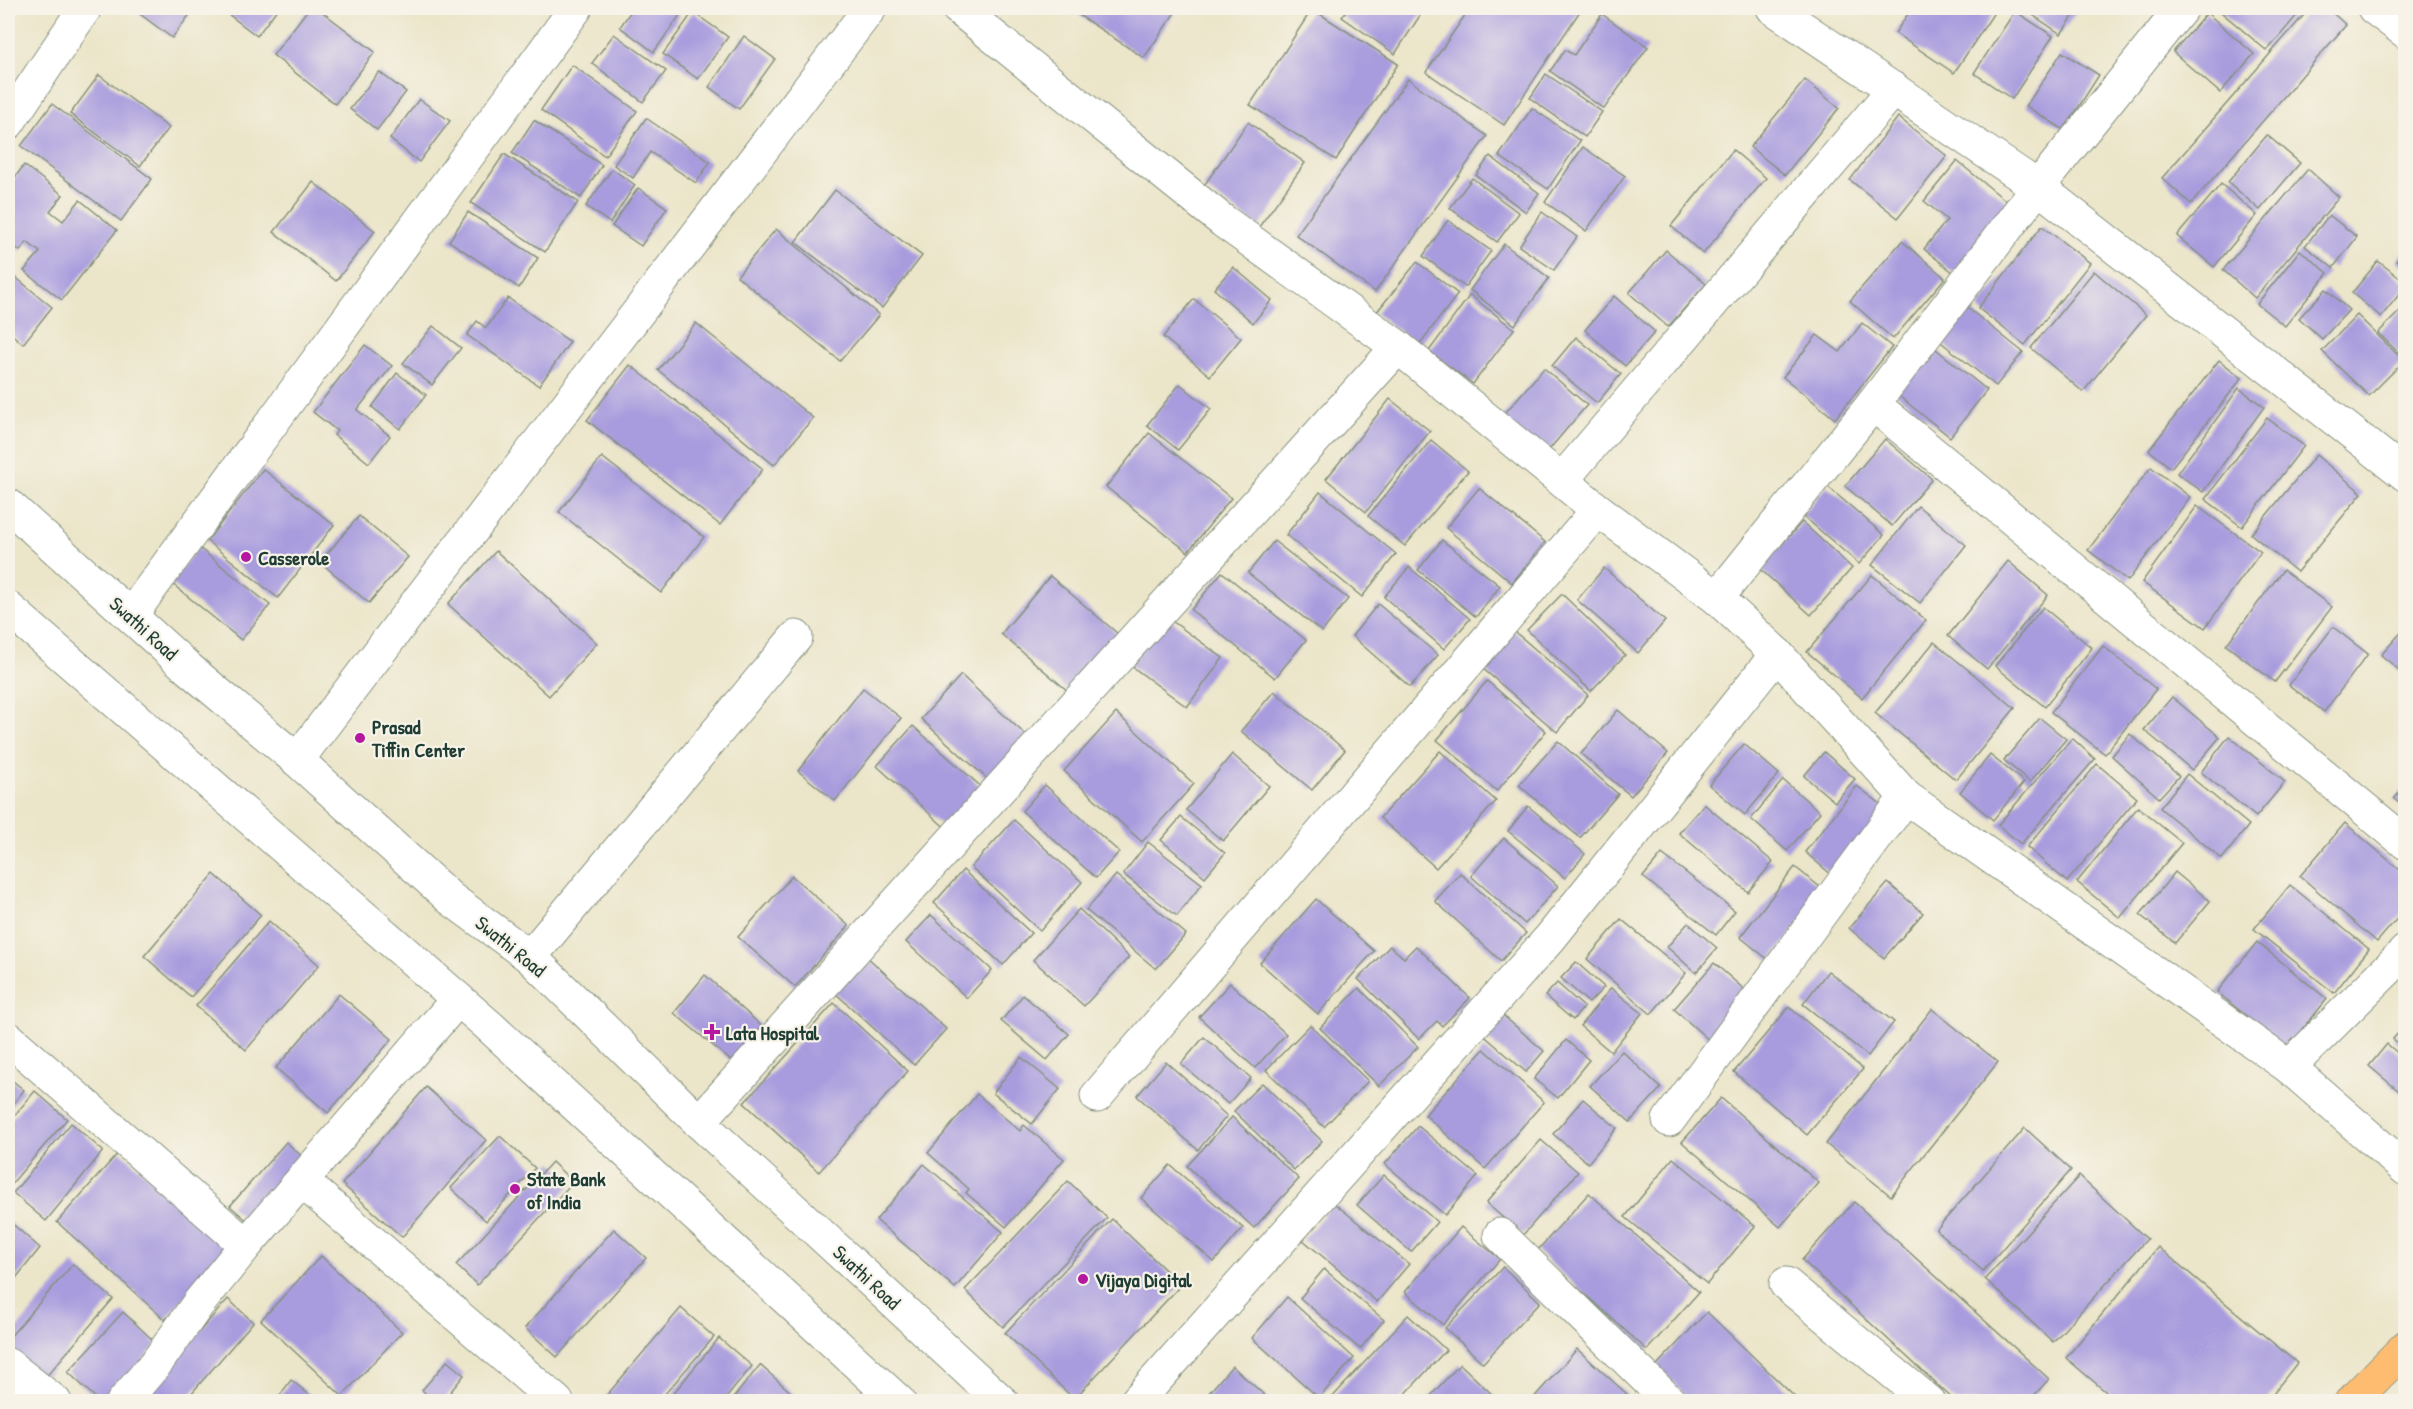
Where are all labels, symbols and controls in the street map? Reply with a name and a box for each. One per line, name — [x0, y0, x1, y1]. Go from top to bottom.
place label: Casserole — [258, 544, 329, 571]
marker: Casserole — [239, 550, 253, 564]
street label: Swathi Road — [104, 590, 184, 666]
place label: Prasad Tiffin Center — [371, 713, 465, 763]
marker: Prasad Tiffin Center — [353, 731, 367, 745]
street label: Swathi Road — [470, 909, 552, 983]
place label: Lata Hospital — [726, 1019, 819, 1047]
marker: Lata Hospital — [703, 1023, 721, 1041]
place label: State Bank of India — [527, 1165, 606, 1215]
marker: State Bank of India — [508, 1182, 522, 1196]
street label: Swathi Road — [827, 1239, 907, 1315]
place label: Vijaya Digital — [1095, 1266, 1192, 1294]
marker: Vijaya Digital — [1076, 1272, 1090, 1286]

